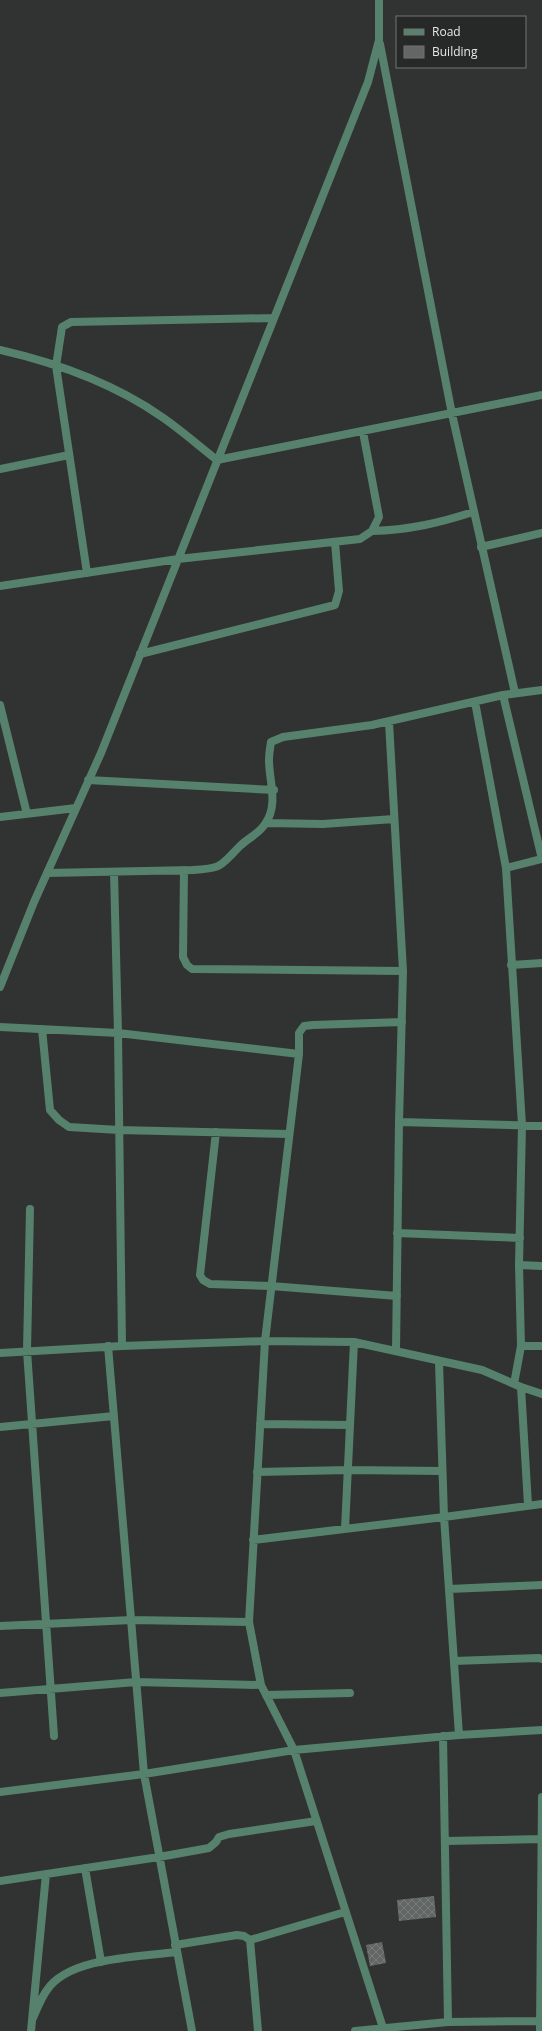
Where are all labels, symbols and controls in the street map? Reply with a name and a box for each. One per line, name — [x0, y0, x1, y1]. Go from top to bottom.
legend — [396, 16, 526, 68]
text: Road — [432, 23, 461, 40]
text: Building — [432, 43, 478, 60]

